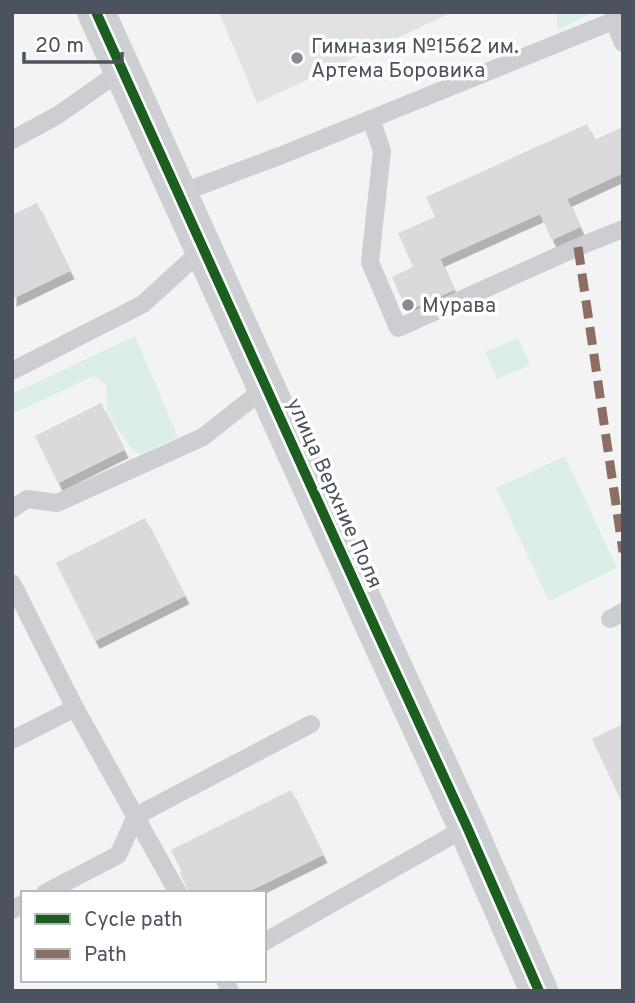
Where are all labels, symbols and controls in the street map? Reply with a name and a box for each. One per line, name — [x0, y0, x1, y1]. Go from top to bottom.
scale bar — [24, 21, 122, 65]
text: 20 m — [35, 33, 84, 60]
place label: Гимназия №1562 им. Артема Боровика — [311, 34, 519, 85]
marker: Гимназия №1562 им. Артема Боровика — [289, 50, 305, 66]
place label: Мурава — [422, 293, 496, 320]
marker: Мурава — [400, 297, 416, 313]
street label: улица Верхние Поля — [280, 394, 388, 593]
legend — [21, 891, 266, 982]
text: Cycle path — [84, 907, 183, 934]
text: Path — [84, 942, 127, 969]

